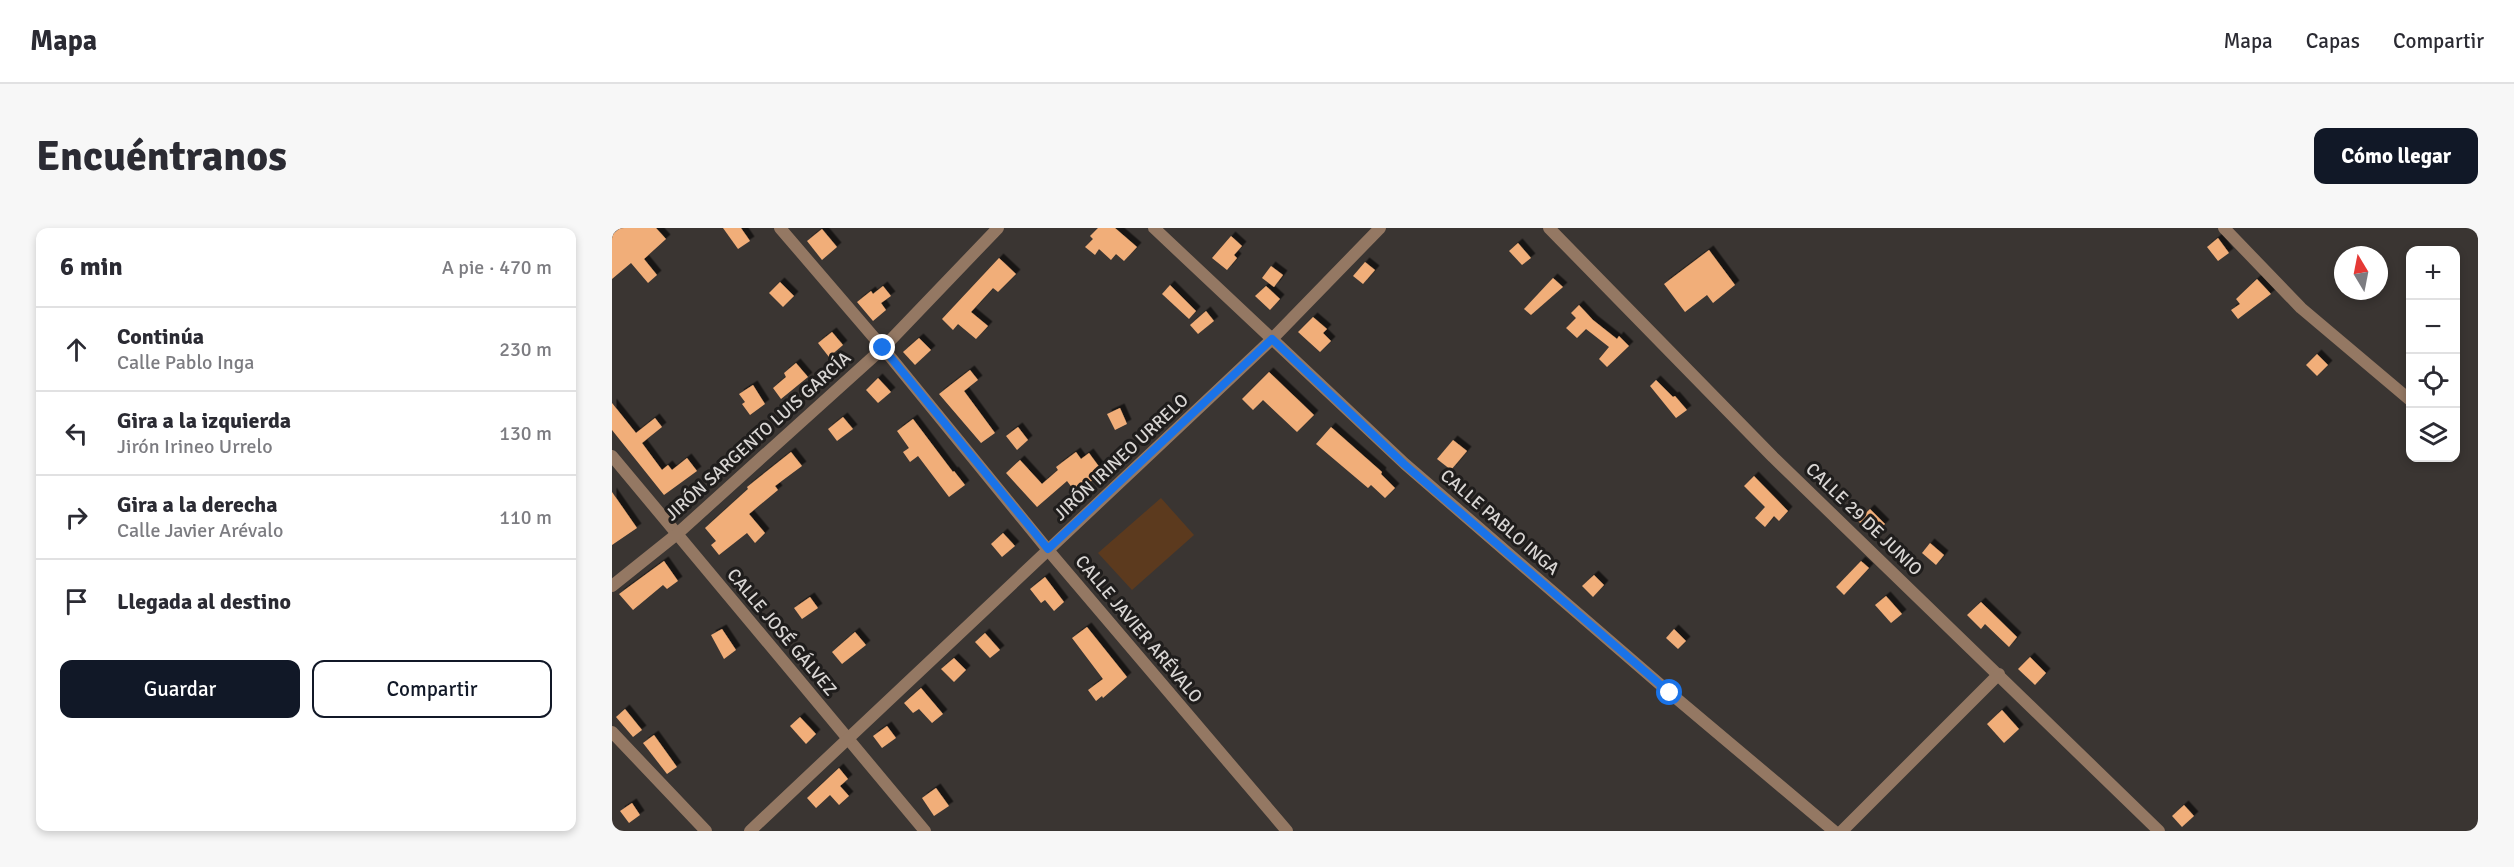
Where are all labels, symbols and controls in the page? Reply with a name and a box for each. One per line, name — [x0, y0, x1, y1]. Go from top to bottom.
text: Mapa — [30, 24, 97, 58]
text: Mapa — [2223, 28, 2273, 54]
text: Capas — [2306, 28, 2360, 54]
text: Compartir — [2393, 28, 2484, 54]
button: Cómo llegar — [2314, 128, 2478, 184]
text: Encuéntranos — [36, 131, 287, 182]
north arrow — [2334, 246, 2388, 300]
map controls — [2406, 246, 2460, 462]
button: + — [2406, 246, 2460, 300]
text: 6 min — [60, 251, 123, 283]
text: A pie · 470 m — [442, 255, 552, 280]
button: − — [2406, 300, 2460, 354]
text: Continúa — [117, 323, 204, 350]
icon: ahead — [60, 333, 93, 366]
route end — [869, 334, 895, 360]
text: 230 m — [499, 337, 552, 362]
street label: JIRÓN SARGENTO LUIS GARCÍA — [661, 347, 855, 525]
text: Calle Pablo Inga — [117, 350, 254, 375]
button: locate — [2406, 354, 2460, 408]
street label: JIRÓN IRINEO URRELO — [1049, 389, 1193, 525]
text: Gira a la izquierda — [117, 407, 291, 434]
button: layers — [2406, 408, 2460, 462]
icon: left — [60, 417, 93, 450]
text: 130 m — [499, 421, 552, 446]
text: Jirón Irineo Urrelo — [117, 434, 273, 459]
street label: CALLE 29 DE JUNIO — [1801, 458, 1927, 580]
street label: CALLE PABLO INGA — [1436, 464, 1564, 580]
text: Gira a la derecha — [117, 491, 278, 518]
icon: right — [60, 501, 93, 534]
text: 110 m — [499, 505, 552, 530]
text: Calle Javier Arévalo — [117, 518, 283, 543]
street label: CALLE JAVIER ARÉVALO — [1071, 551, 1207, 707]
street label: CALLE JOSÉ GÁLVEZ — [722, 564, 842, 700]
icon: arrive — [60, 585, 93, 618]
text: Llegada al destino — [117, 588, 291, 615]
button: Guardar — [60, 660, 300, 718]
button: Compartir — [312, 660, 552, 718]
route start — [1656, 679, 1682, 705]

